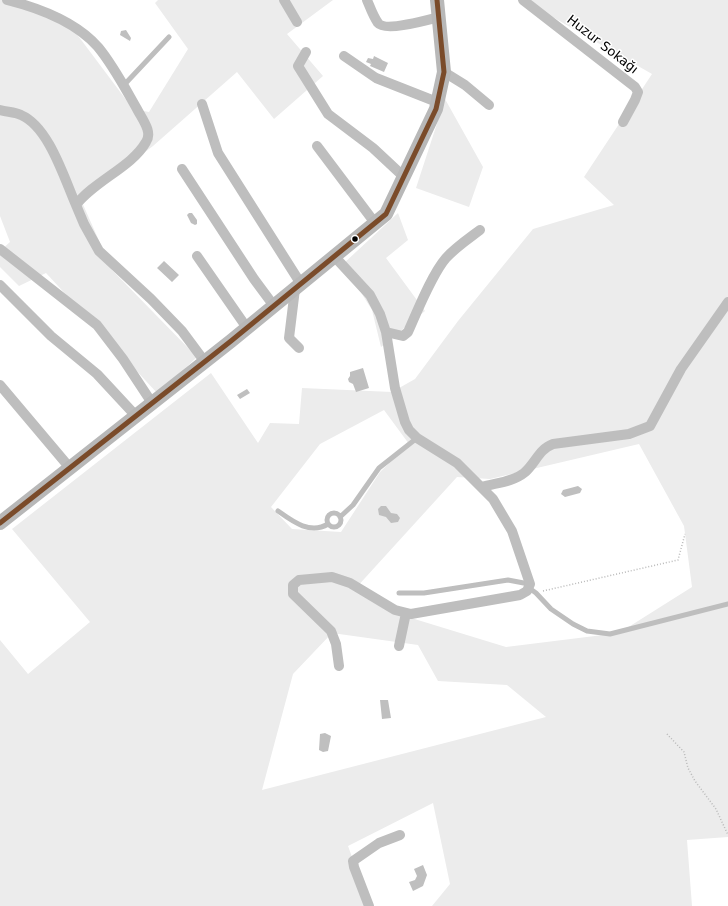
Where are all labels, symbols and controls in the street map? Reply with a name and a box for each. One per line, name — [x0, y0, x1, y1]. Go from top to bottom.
street label: Huzur Sokağı — [563, 12, 641, 78]
unlabelled marker — [350, 234, 360, 244]

